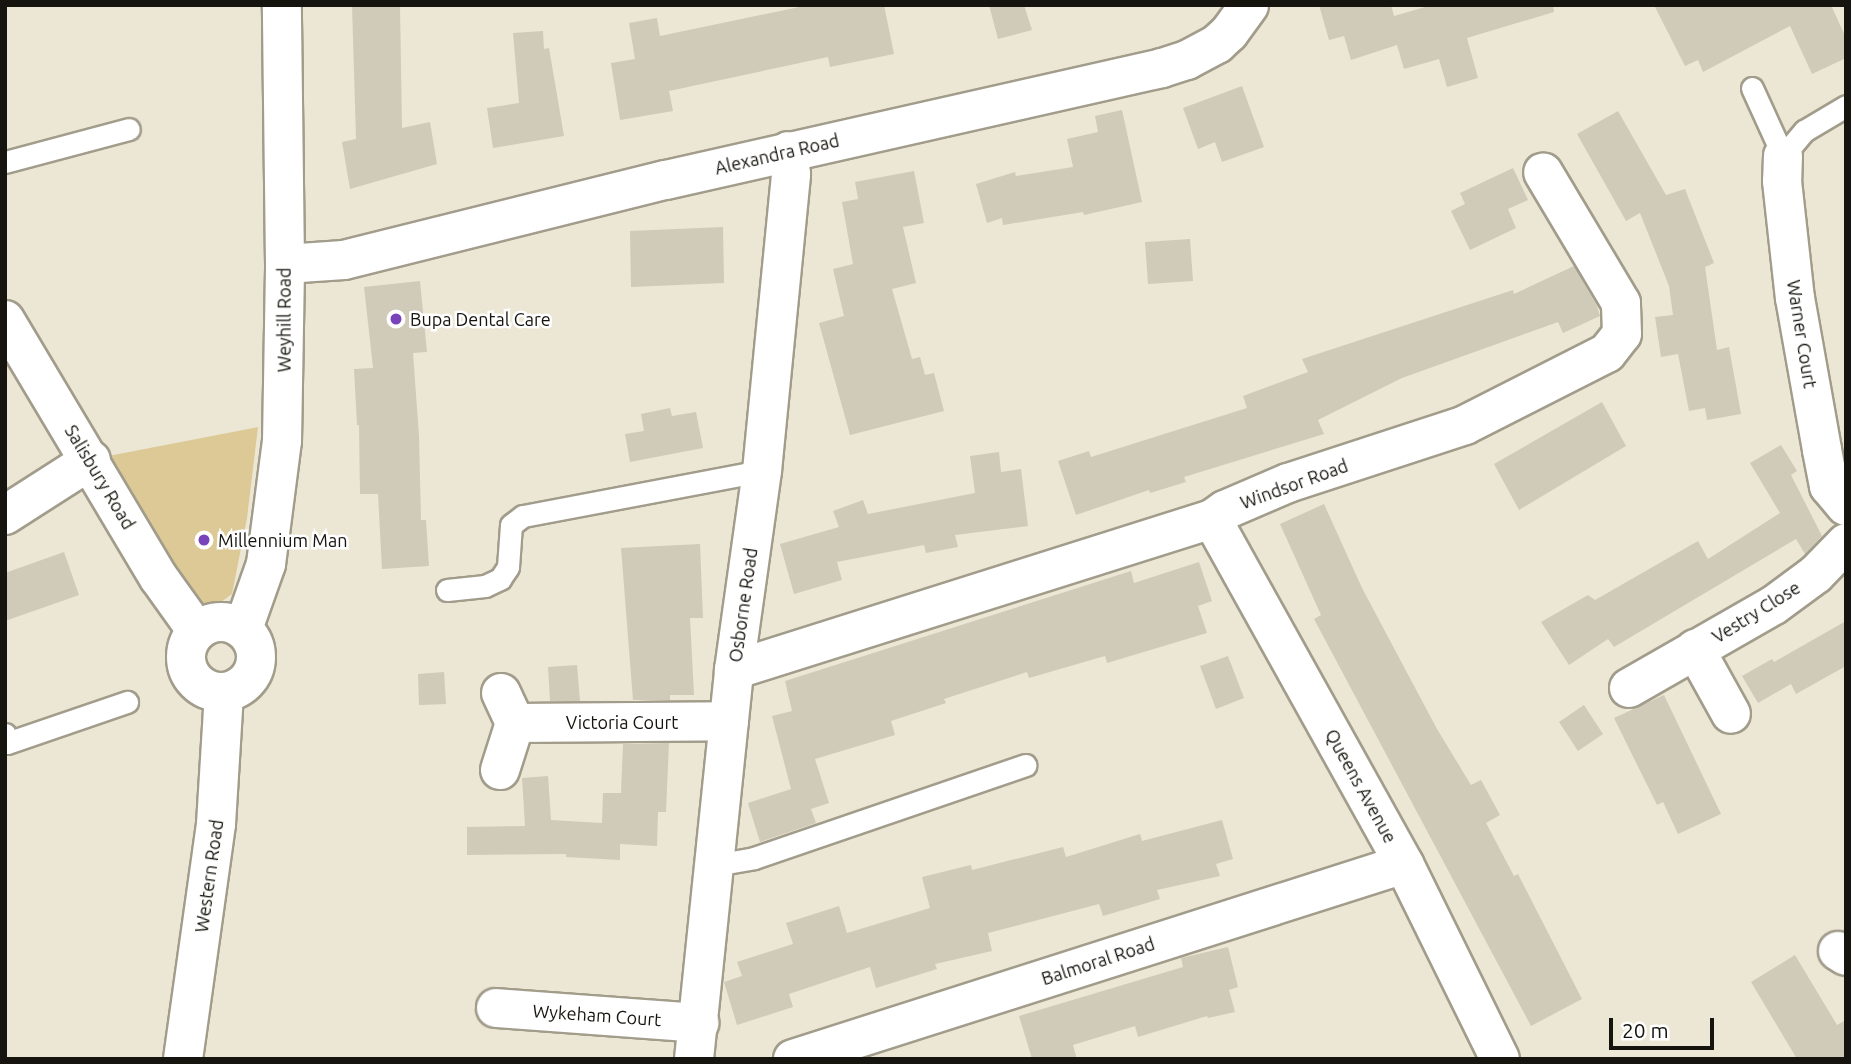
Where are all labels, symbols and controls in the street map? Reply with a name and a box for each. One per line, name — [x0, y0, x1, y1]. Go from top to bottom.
street label: Alexandra Road — [713, 129, 841, 179]
street label: Weyhill Road — [273, 268, 295, 372]
street label: Warner Court — [1783, 278, 1821, 390]
place label: Bupa Dental Care — [410, 308, 551, 330]
marker: Bupa Dental Care — [388, 311, 404, 327]
street label: Salisbury Road — [60, 421, 140, 533]
street label: Windsor Road — [1237, 455, 1351, 513]
place label: Millennium Man — [218, 529, 347, 551]
marker: Millennium Man — [196, 532, 212, 548]
street label: Osborne Road — [724, 546, 762, 664]
street label: Vestry Close — [1708, 576, 1804, 648]
street label: Victoria Court — [566, 711, 678, 733]
street label: Queens Avenue — [1321, 725, 1401, 847]
street label: Western Road — [190, 818, 228, 934]
street label: Balmoral Road — [1039, 933, 1157, 989]
street label: Wykeham Court — [532, 1000, 662, 1030]
scale bar — [1613, 1004, 1718, 1048]
text: 20 m — [1622, 1018, 1669, 1042]

